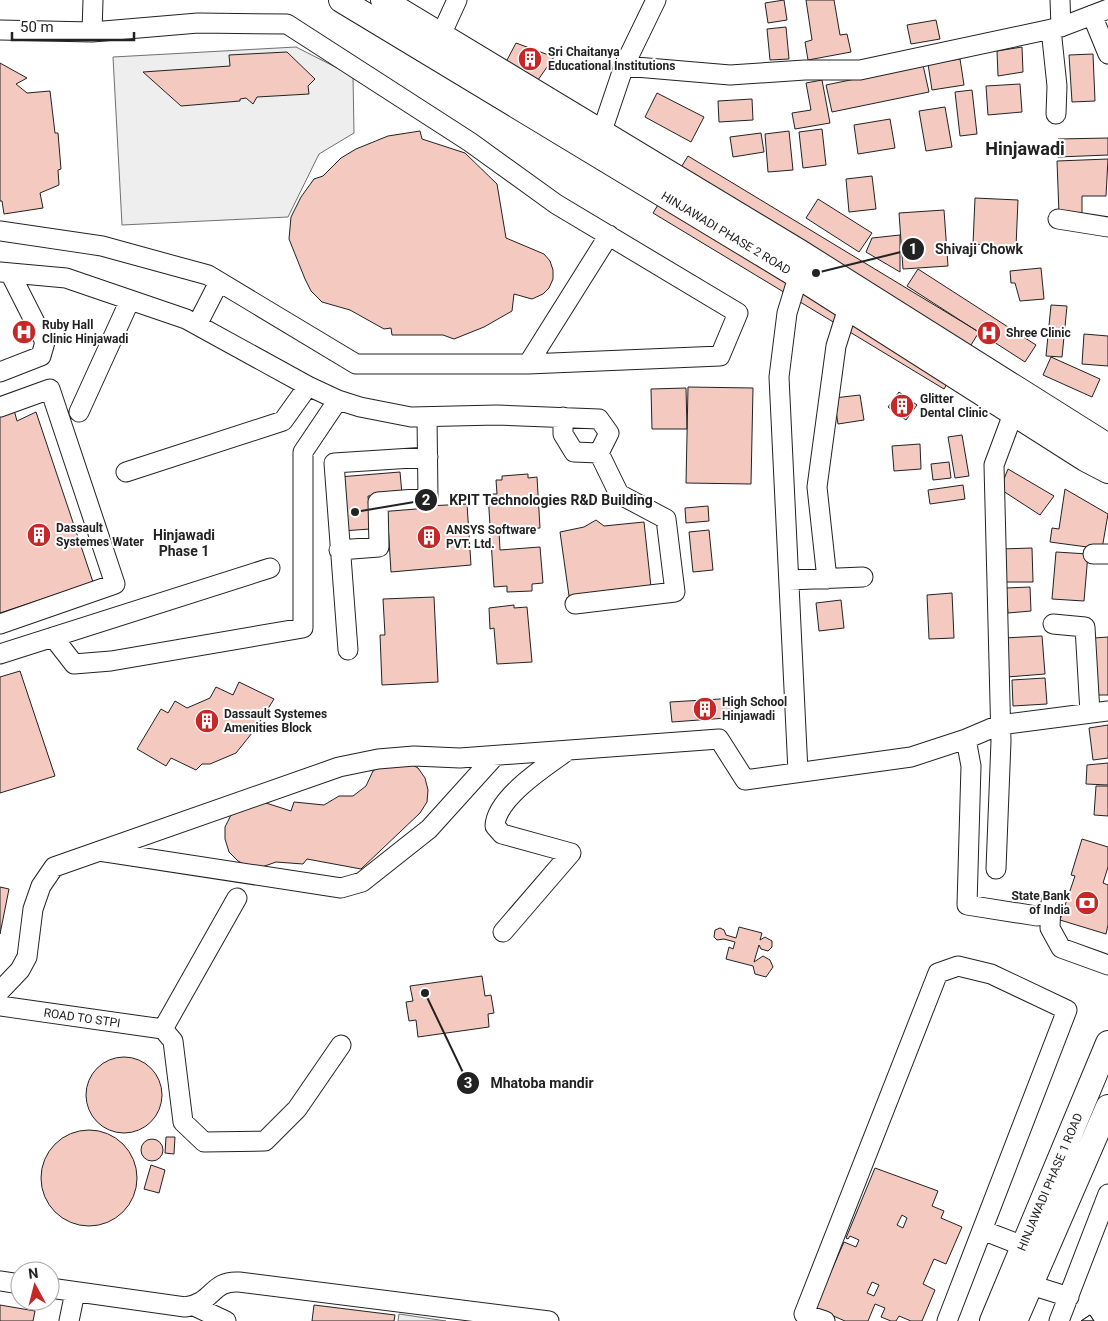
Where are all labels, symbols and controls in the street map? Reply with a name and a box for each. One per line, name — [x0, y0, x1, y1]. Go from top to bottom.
scale bar — [12, 10, 135, 42]
text: 50 m — [20, 18, 54, 36]
place label: Sri Chaitanya Educational Institutions — [548, 45, 675, 73]
building icon: Sri Chaitanya Educational Institutions — [517, 46, 543, 72]
district label: Hinjawadi — [985, 138, 1065, 159]
street label: HINJAWADI PHASE 2 ROAD — [659, 189, 793, 277]
callout: Shivaji Chowk — [900, 235, 1033, 264]
text: 1 — [909, 240, 917, 258]
text: Shivaji Chowk — [935, 241, 1024, 257]
place label: Ruby Hall Clinic Hinjawadi — [42, 318, 128, 346]
hospital icon: Ruby Hall Clinic Hinjawadi — [11, 319, 37, 345]
hospital icon: Shree Clinic — [976, 320, 1002, 346]
place label: Shree Clinic — [1006, 326, 1071, 340]
place label: Glitter Dental Clinic — [920, 392, 988, 420]
building icon: Glitter Dental Clinic — [889, 393, 915, 419]
callout: KPIT Technologies R&D Building — [413, 485, 663, 514]
text: 2 — [422, 491, 431, 509]
text: KPIT Technologies R&D Building — [449, 492, 653, 508]
place label: Dassault Systemes Water — [56, 521, 144, 549]
building icon: Dassault Systemes Water — [26, 522, 52, 548]
place label: ANSYS Software PVT. Ltd. — [446, 523, 537, 551]
building icon: ANSYS Software PVT. Ltd. — [416, 524, 442, 550]
district label: Hinjawadi Phase 1 — [153, 527, 215, 559]
place label: High School Hinjawadi — [722, 695, 787, 723]
building icon: High School Hinjawadi — [692, 696, 718, 722]
place label: Dassault Systemes Amenities Block — [224, 707, 327, 735]
building icon: Dassault Systemes Amenities Block — [194, 708, 220, 734]
place label: State Bank of India — [1011, 889, 1071, 917]
bank icon: State Bank of India — [1074, 890, 1100, 916]
street label: ROAD TO STPI — [43, 1006, 121, 1030]
callout: Mhatoba mandir — [456, 1068, 604, 1097]
text: 3 — [464, 1074, 472, 1092]
text: Mhatoba mandir — [490, 1075, 594, 1091]
street label: HINJAWADI PHASE 1 ROAD — [1015, 1111, 1086, 1253]
north arrow — [10, 1261, 60, 1311]
text: N — [28, 1265, 39, 1282]

